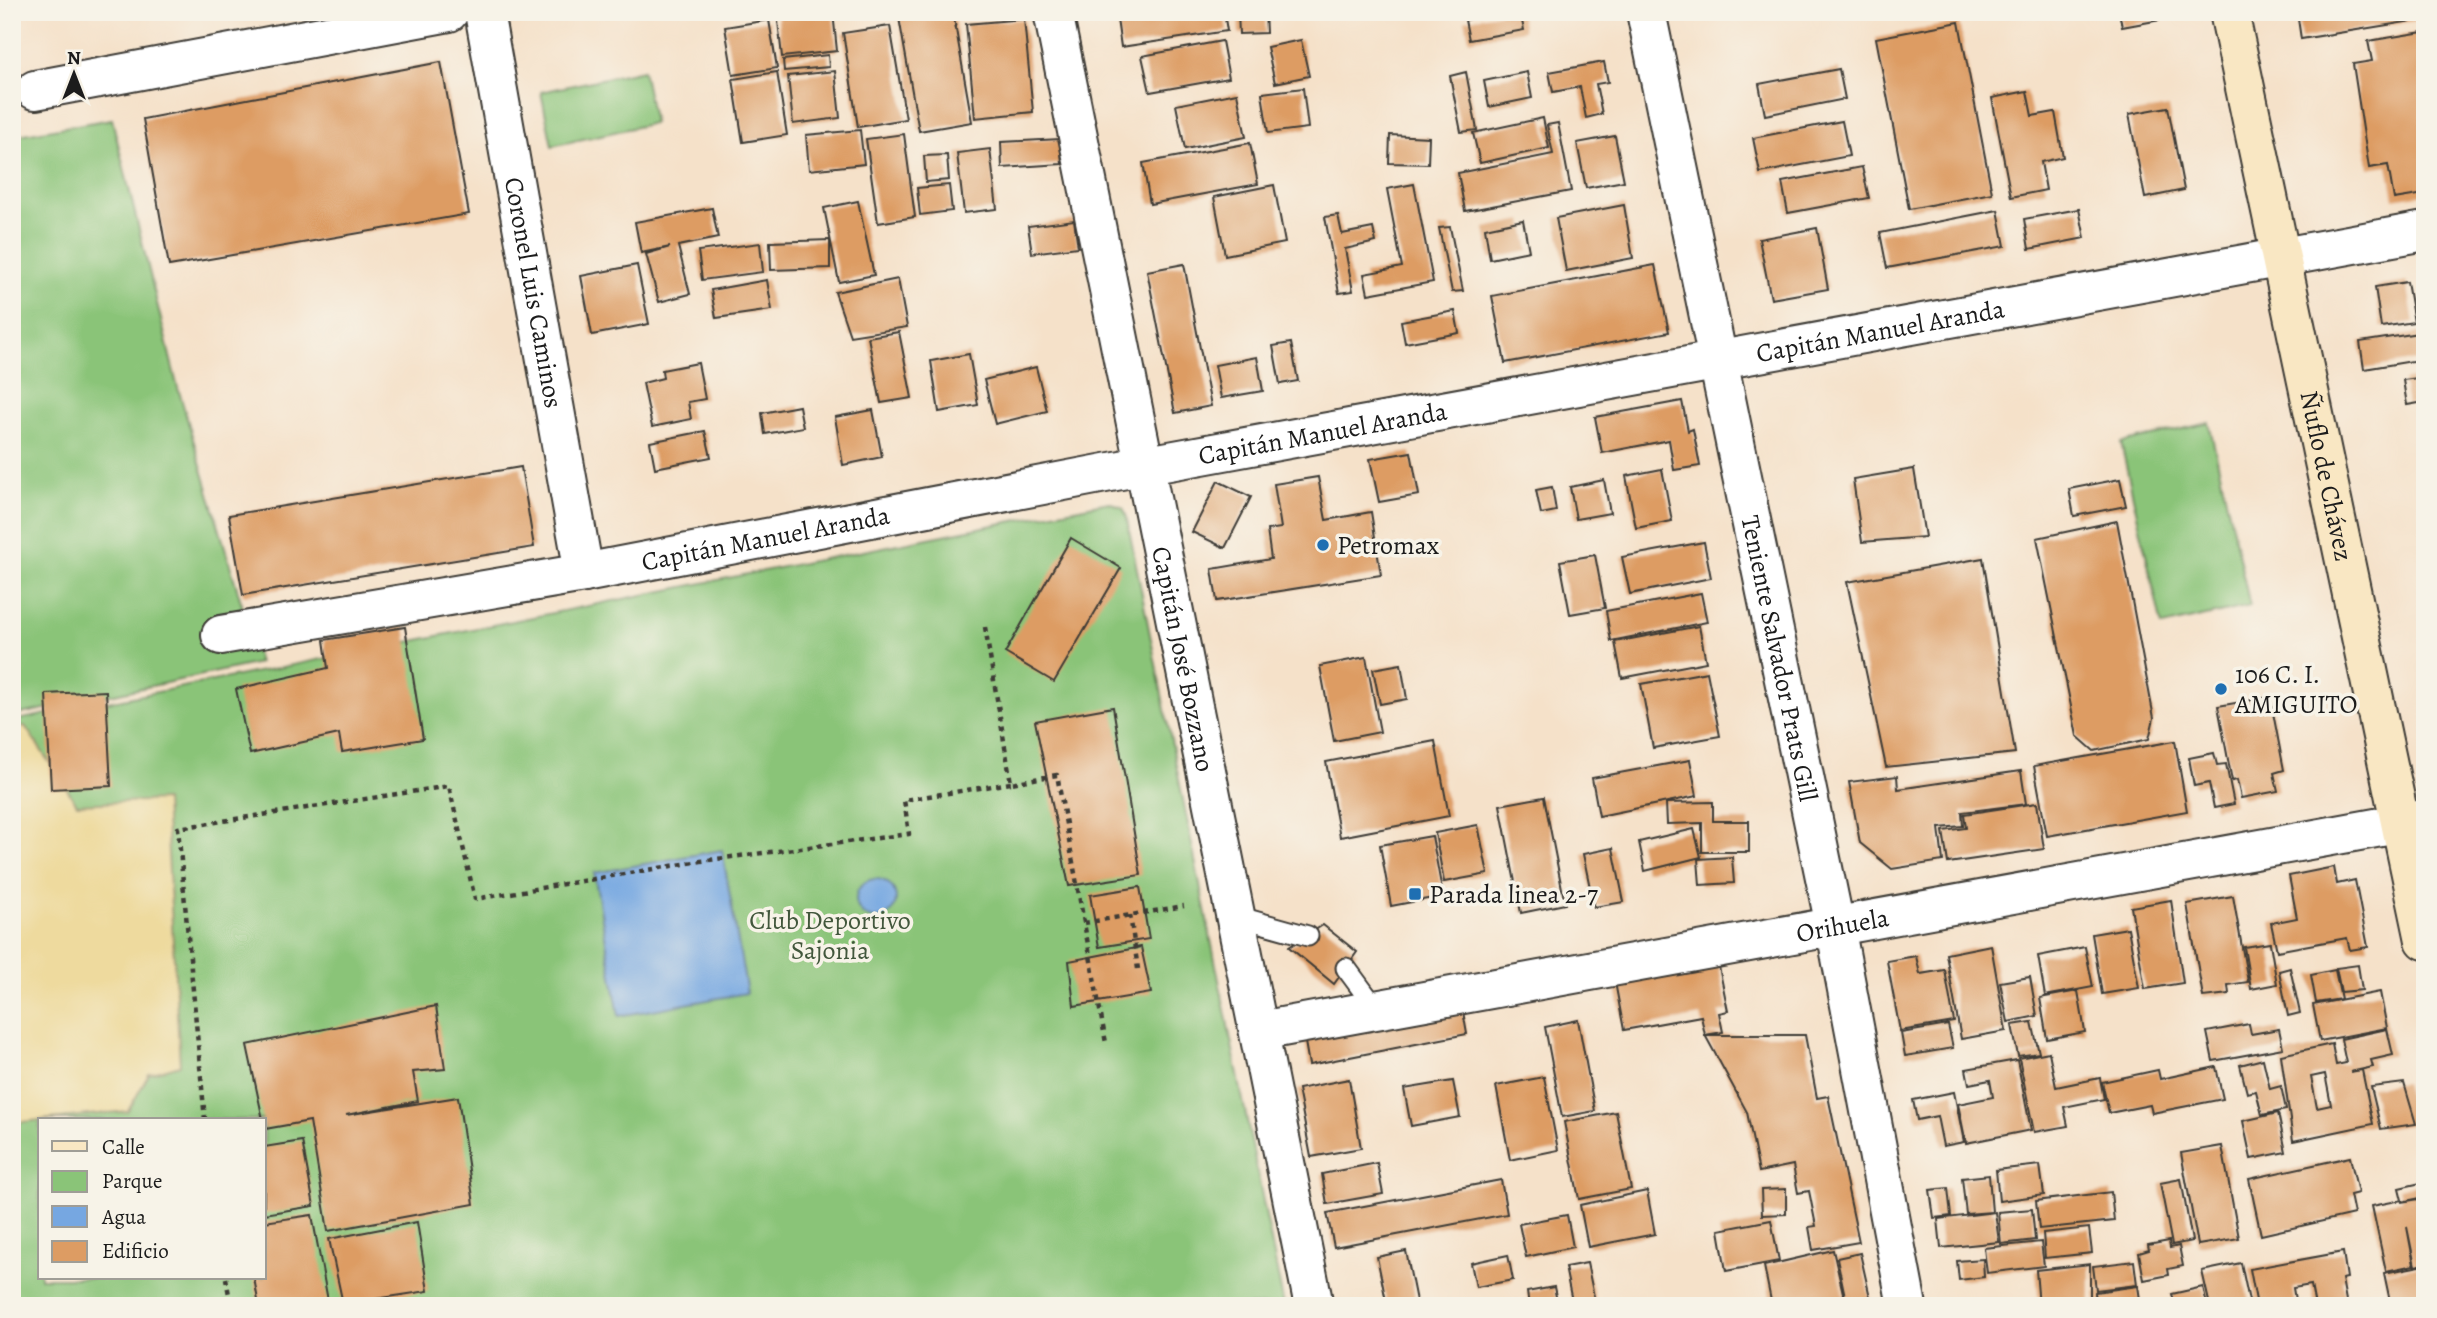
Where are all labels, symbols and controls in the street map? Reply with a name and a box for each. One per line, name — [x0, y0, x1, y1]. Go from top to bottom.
north arrow — [38, 38, 108, 108]
text: N — [67, 45, 81, 71]
street label: Coronel Luis Caminos — [496, 174, 571, 411]
street label: Capitán Manuel Aranda — [1753, 291, 2007, 371]
street label: Ñuflo de Chávez — [2291, 388, 2361, 564]
street label: Capitán Manuel Aranda — [1196, 394, 1450, 473]
street label: Capitán Manuel Aranda — [639, 498, 892, 580]
street label: Teniente Salvador Prats Gill — [1733, 512, 1826, 805]
place label: Petromax — [1337, 528, 1440, 563]
marker: Petromax — [1315, 537, 1331, 553]
street label: Capitán José Bozzano — [1143, 543, 1223, 775]
place label: 106 C. I. AMIGUITO — [2234, 657, 2357, 722]
marker: 106 C. I. AMIGUITO — [2213, 681, 2229, 697]
place label: Parada linea 2-7 — [1429, 877, 1598, 912]
marker: Parada linea 2-7 — [1407, 886, 1423, 902]
street label: Orihuela — [1793, 900, 1892, 951]
park label: Club Deportivo Sajonia — [749, 903, 911, 968]
legend — [38, 1118, 266, 1280]
text: Calle — [102, 1133, 145, 1161]
text: Parque — [102, 1167, 162, 1195]
text: Agua — [101, 1203, 146, 1231]
text: Edificio — [102, 1237, 169, 1265]

